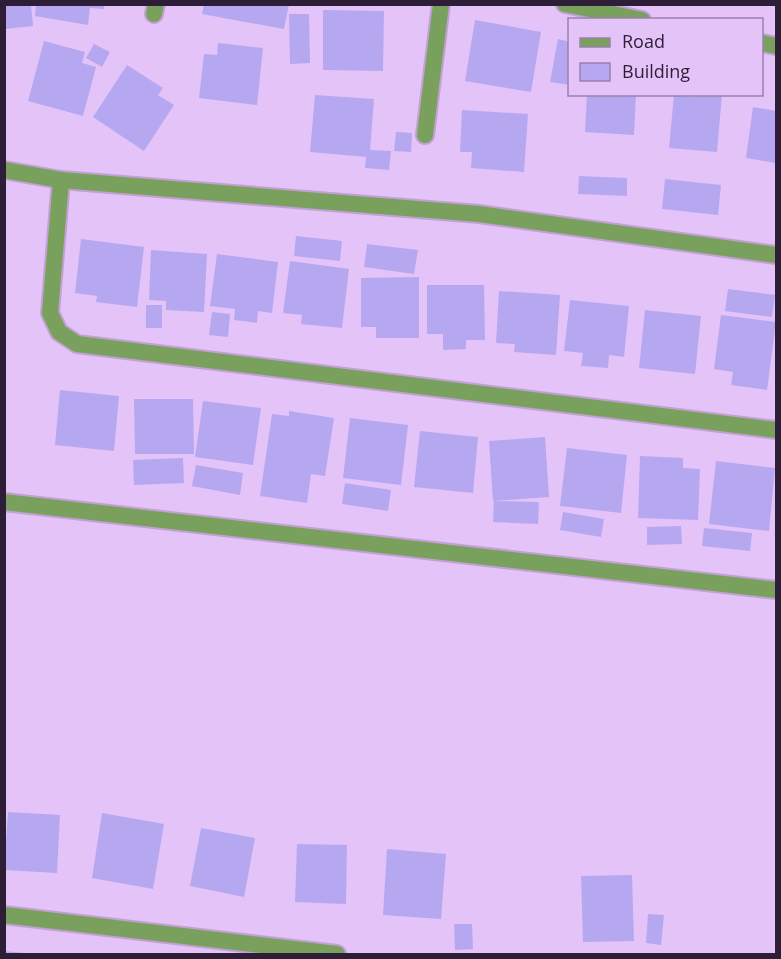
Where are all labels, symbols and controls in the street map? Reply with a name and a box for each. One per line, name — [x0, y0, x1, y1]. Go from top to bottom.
legend — [568, 18, 763, 96]
text: Road — [622, 29, 665, 53]
text: Building — [622, 59, 690, 83]

